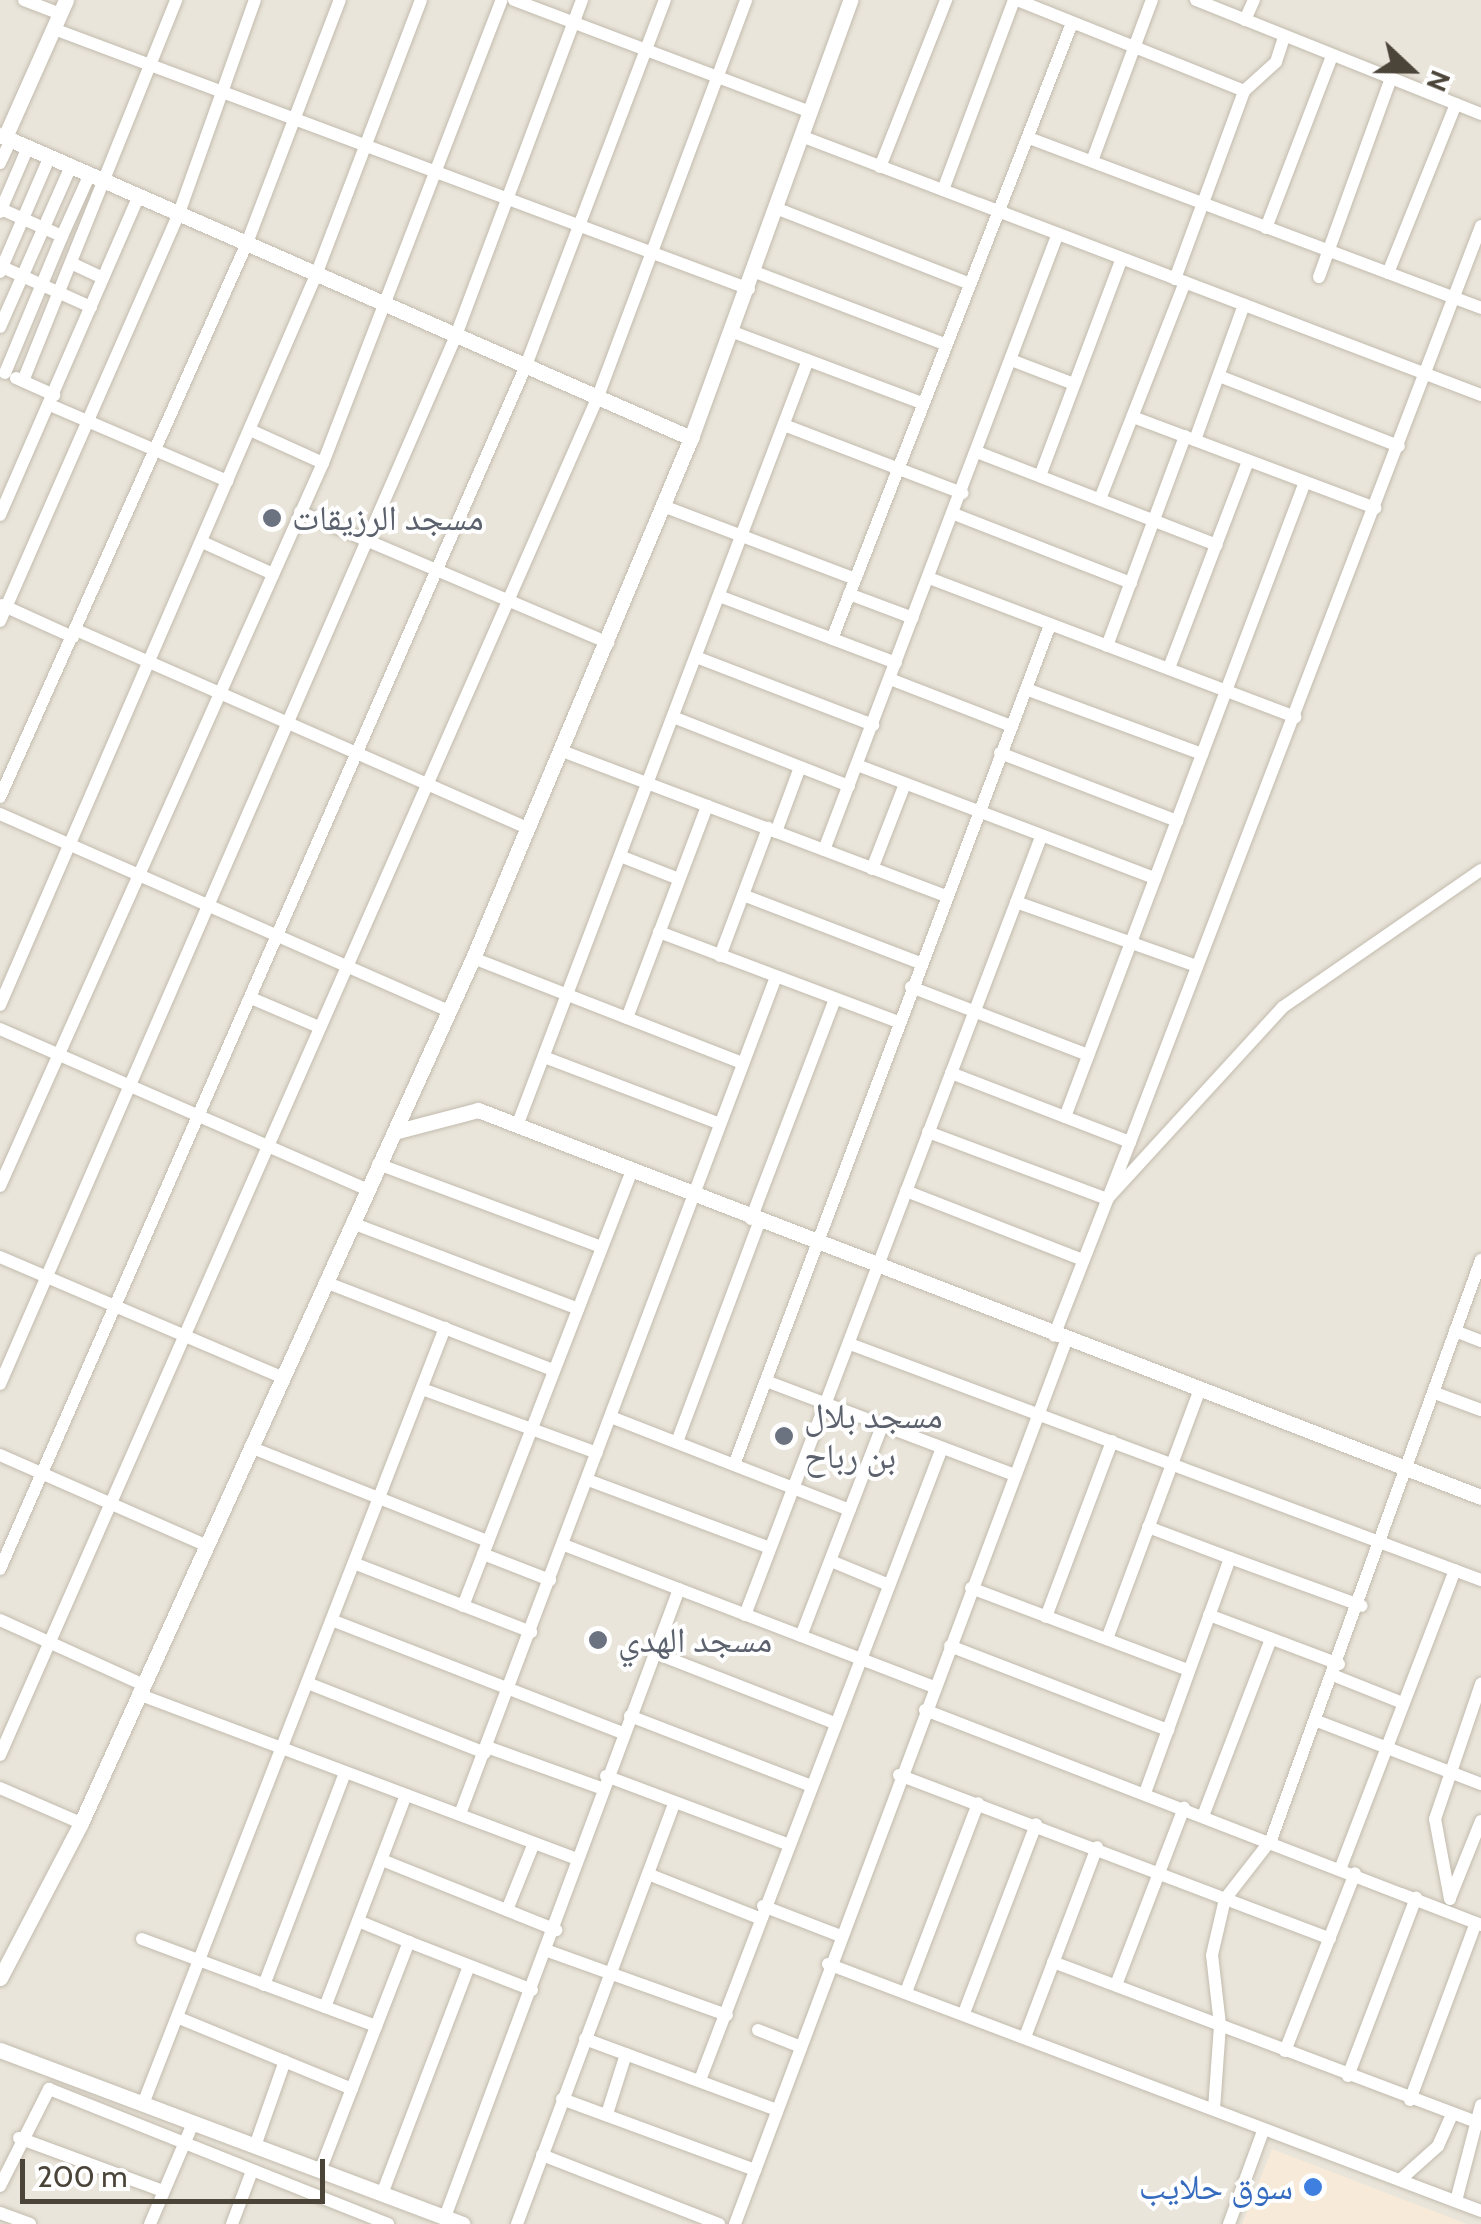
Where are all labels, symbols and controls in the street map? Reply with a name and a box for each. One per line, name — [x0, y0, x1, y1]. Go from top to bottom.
north arrow — [1361, 20, 1461, 120]
text: N — [1419, 66, 1458, 97]
place label: مسجد الرزيقات — [292, 497, 484, 539]
marker: مسجد الرزيقات — [261, 507, 283, 529]
place label: مسجد بلال بن رباح — [804, 1395, 943, 1477]
marker: مسجد بلال بن رباح — [773, 1425, 795, 1447]
place label: مسجد الهدي — [618, 1619, 772, 1661]
marker: مسجد الهدي — [587, 1629, 609, 1651]
scale bar — [25, 2139, 330, 2201]
text: 200 m — [37, 2158, 128, 2195]
place label: سوق حلايب — [1139, 2166, 1293, 2208]
marker: سوق حلايب — [1302, 2176, 1324, 2198]

